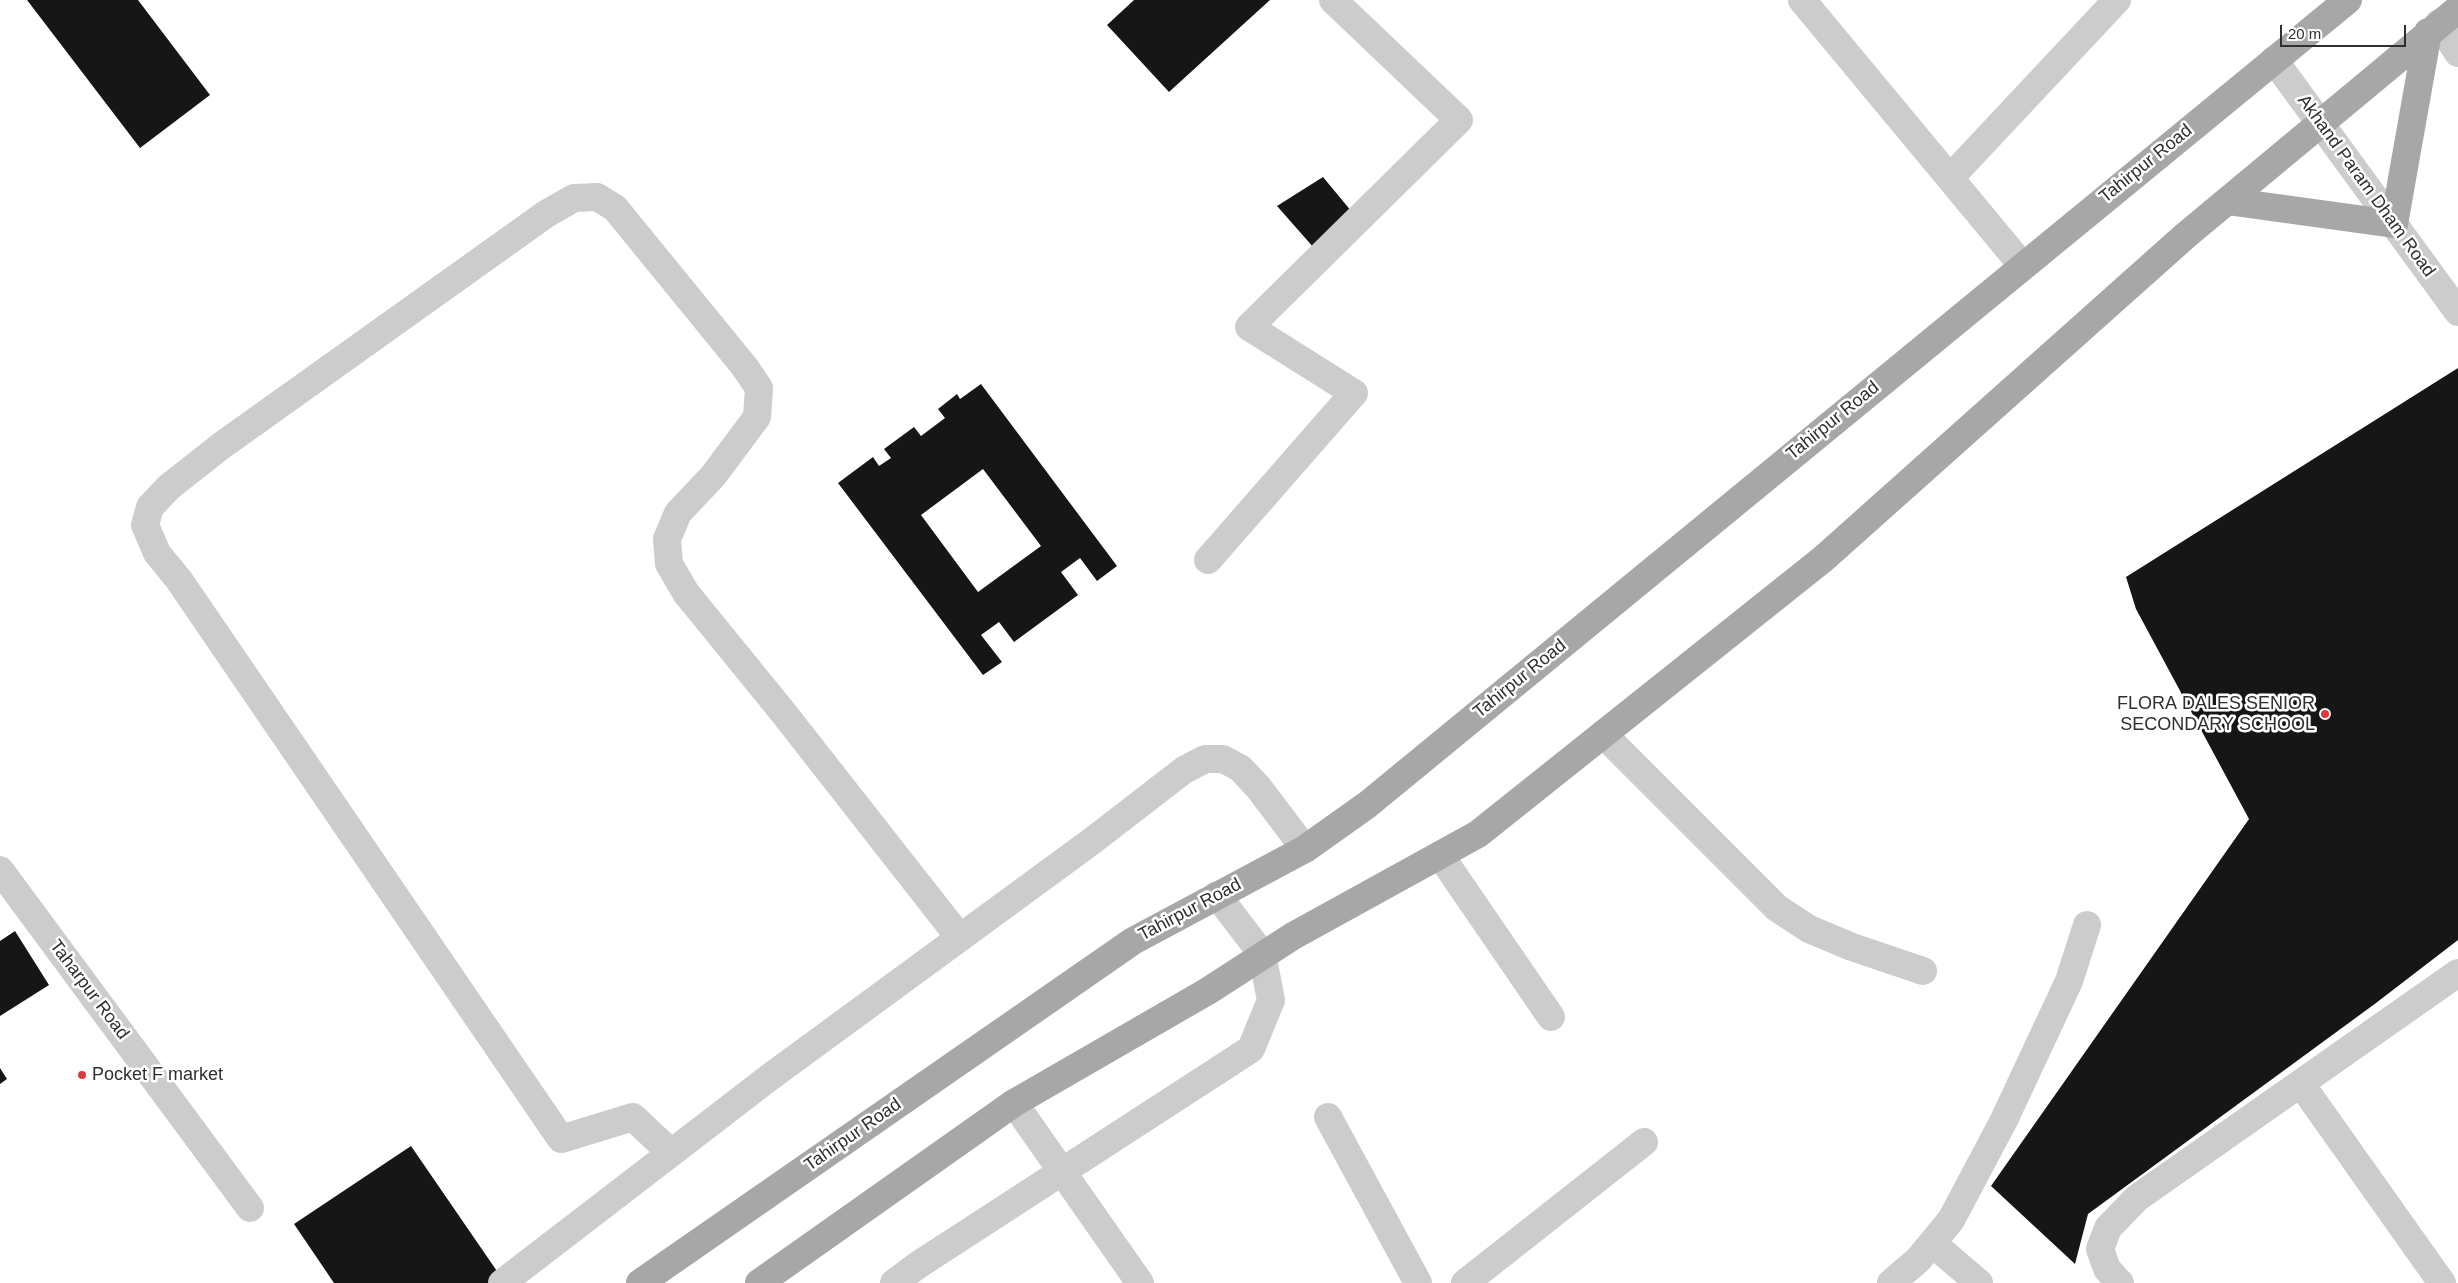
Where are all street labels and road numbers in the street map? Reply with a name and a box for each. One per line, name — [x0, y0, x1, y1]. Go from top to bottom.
street label: Akhand Param Dham Road — [2293, 91, 2439, 281]
street label: Tahirpur Road — [2095, 120, 2197, 208]
street label: Tahirpur Road — [1782, 377, 1884, 465]
street label: Tahirpur Road — [1469, 635, 1571, 723]
street label: Tahirpur Road — [1135, 874, 1245, 946]
street label: Taharpur Road — [45, 936, 133, 1044]
street label: Tahirpur Road — [800, 1094, 906, 1176]

